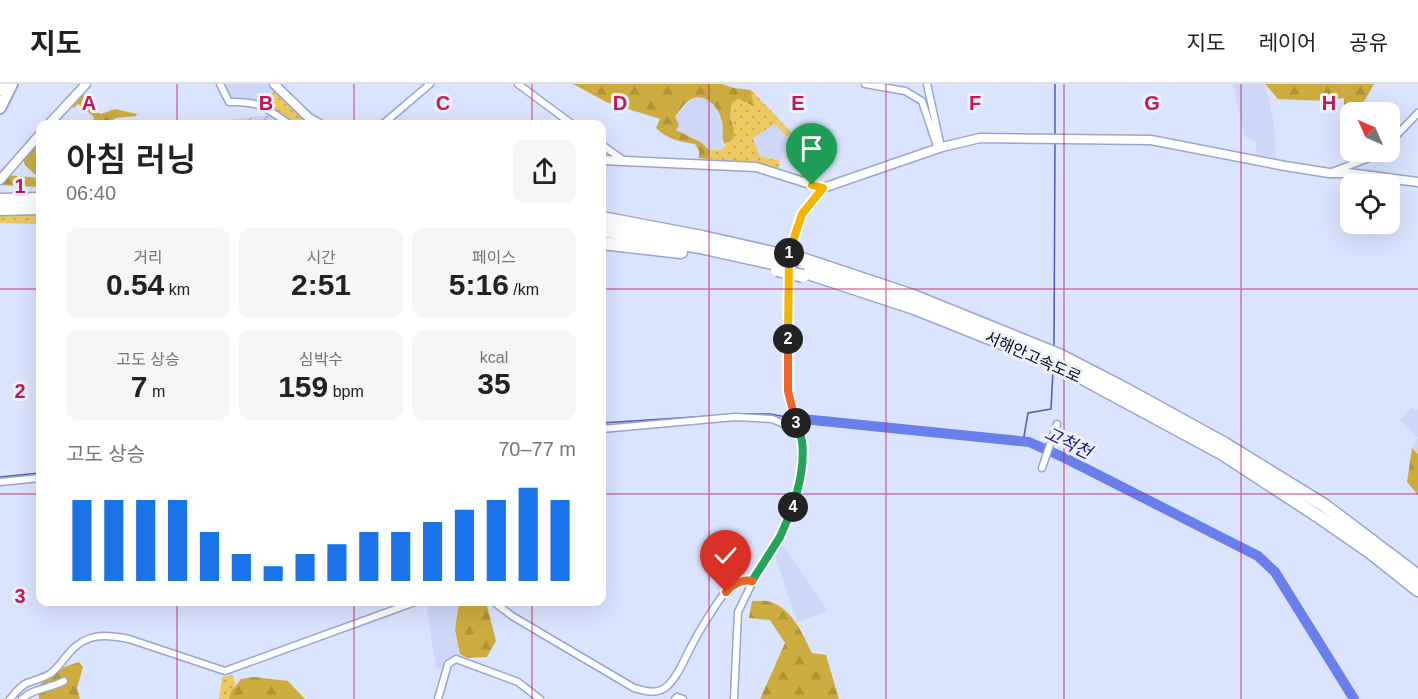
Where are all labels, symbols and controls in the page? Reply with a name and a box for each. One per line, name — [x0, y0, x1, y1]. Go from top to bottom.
text: 지도 — [30, 28, 82, 59]
text: 지도 — [1187, 31, 1225, 54]
text: 레이어 — [1258, 31, 1316, 54]
text: 공유 — [1349, 31, 1388, 54]
text: A — [82, 92, 96, 114]
text: B — [259, 92, 273, 114]
text: C — [436, 92, 450, 114]
text: D — [613, 92, 627, 114]
text: E — [791, 92, 805, 114]
text: F — [969, 92, 981, 114]
text: G — [1144, 92, 1160, 114]
text: H — [1322, 92, 1336, 114]
north arrow — [1340, 102, 1400, 162]
map controls — [1340, 102, 1400, 234]
pin — [786, 123, 837, 185]
icon: arrive — [795, 132, 828, 165]
button: share — [513, 140, 576, 203]
text: 아침 러닝 — [66, 141, 197, 178]
button: locate — [1340, 174, 1400, 234]
text: 1 — [14, 175, 26, 197]
text: 06:40 — [66, 182, 116, 204]
pin: 1 — [774, 238, 804, 268]
text: 1 — [785, 244, 793, 261]
text: 거리 — [133, 249, 163, 266]
text: 시간 — [306, 249, 336, 266]
text: 페이스 — [472, 249, 516, 266]
text: 0.54 — [106, 268, 164, 301]
text: 2:51 — [291, 268, 351, 301]
text: 5:16 — [449, 268, 509, 301]
text: km — [164, 281, 190, 298]
text: /km — [509, 281, 539, 298]
pin: 2 — [773, 324, 803, 354]
street label: 서해안고속도로 — [982, 328, 1084, 386]
text: 2 — [784, 330, 792, 347]
text: kcal — [480, 349, 508, 366]
text: 고도 상승 — [116, 351, 180, 368]
text: 심박수 — [299, 351, 343, 368]
text: 35 — [477, 367, 511, 400]
text: 7 — [131, 370, 147, 403]
text: 159 — [278, 370, 328, 403]
text: 2 — [14, 380, 26, 402]
text: m — [147, 383, 165, 400]
text: bpm — [328, 383, 364, 400]
pin: 3 — [781, 408, 811, 438]
text: 3 — [792, 414, 800, 431]
water label: 고척천 — [1041, 423, 1097, 464]
text: 70–77 m — [498, 438, 576, 460]
text: 고도 상승 — [66, 443, 145, 465]
pin: 4 — [778, 492, 808, 522]
text: 4 — [789, 498, 797, 515]
pin — [700, 530, 751, 592]
icon: check — [709, 539, 742, 572]
text: 3 — [14, 585, 26, 607]

